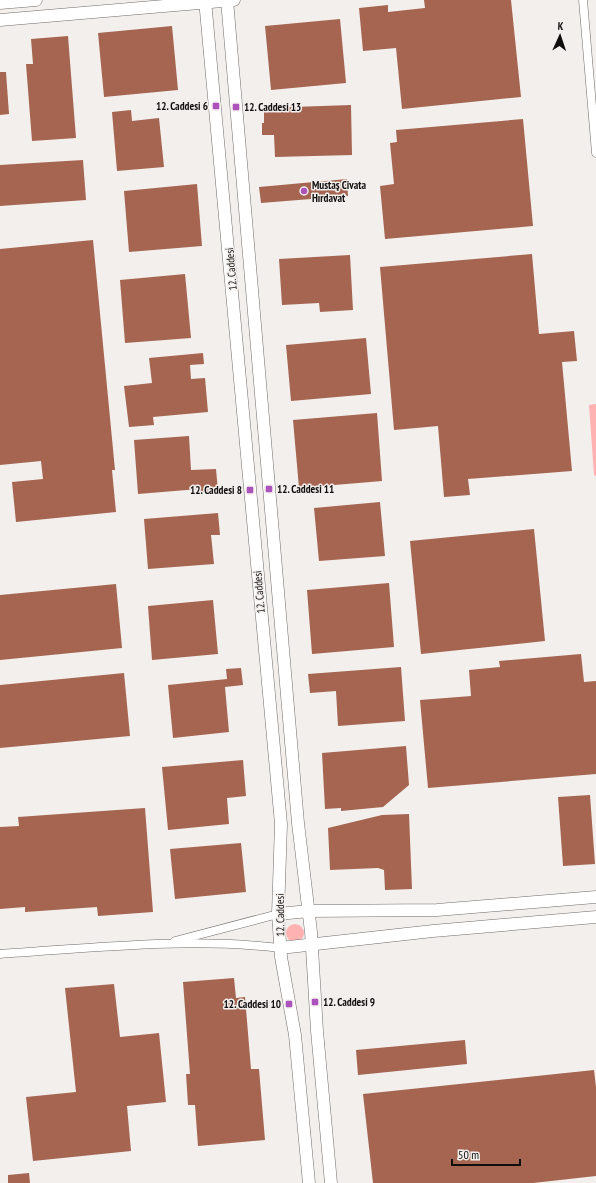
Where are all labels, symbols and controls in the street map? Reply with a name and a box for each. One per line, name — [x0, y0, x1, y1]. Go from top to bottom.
north arrow — [540, 16, 580, 56]
text: K — [557, 19, 564, 33]
place label: 12. Caddesi 6 — [156, 99, 208, 113]
place label: 12. Caddesi 13 — [244, 100, 301, 114]
marker: 12. Caddesi 6 — [211, 101, 221, 111]
marker: 12. Caddesi 13 — [231, 102, 241, 112]
place label: Mustaş Civata Hırdavat — [312, 178, 366, 205]
marker: Mustaş Civata Hırdavat — [299, 186, 309, 196]
street label: 12. Caddesi — [222, 247, 240, 291]
place label: 12. Caddesi 11 — [277, 482, 334, 496]
place label: 12. Caddesi 8 — [190, 483, 242, 497]
marker: 12. Caddesi 11 — [264, 484, 274, 494]
marker: 12. Caddesi 8 — [245, 485, 255, 495]
street label: 12. Caddesi — [250, 570, 268, 614]
street label: 12. Caddesi — [273, 893, 287, 937]
place label: 12. Caddesi 9 — [323, 995, 375, 1009]
place label: 12. Caddesi 10 — [224, 997, 281, 1011]
marker: 12. Caddesi 9 — [310, 997, 320, 1007]
marker: 12. Caddesi 10 — [284, 999, 294, 1009]
scale bar — [452, 1141, 520, 1167]
text: 50 m — [458, 1147, 479, 1162]

